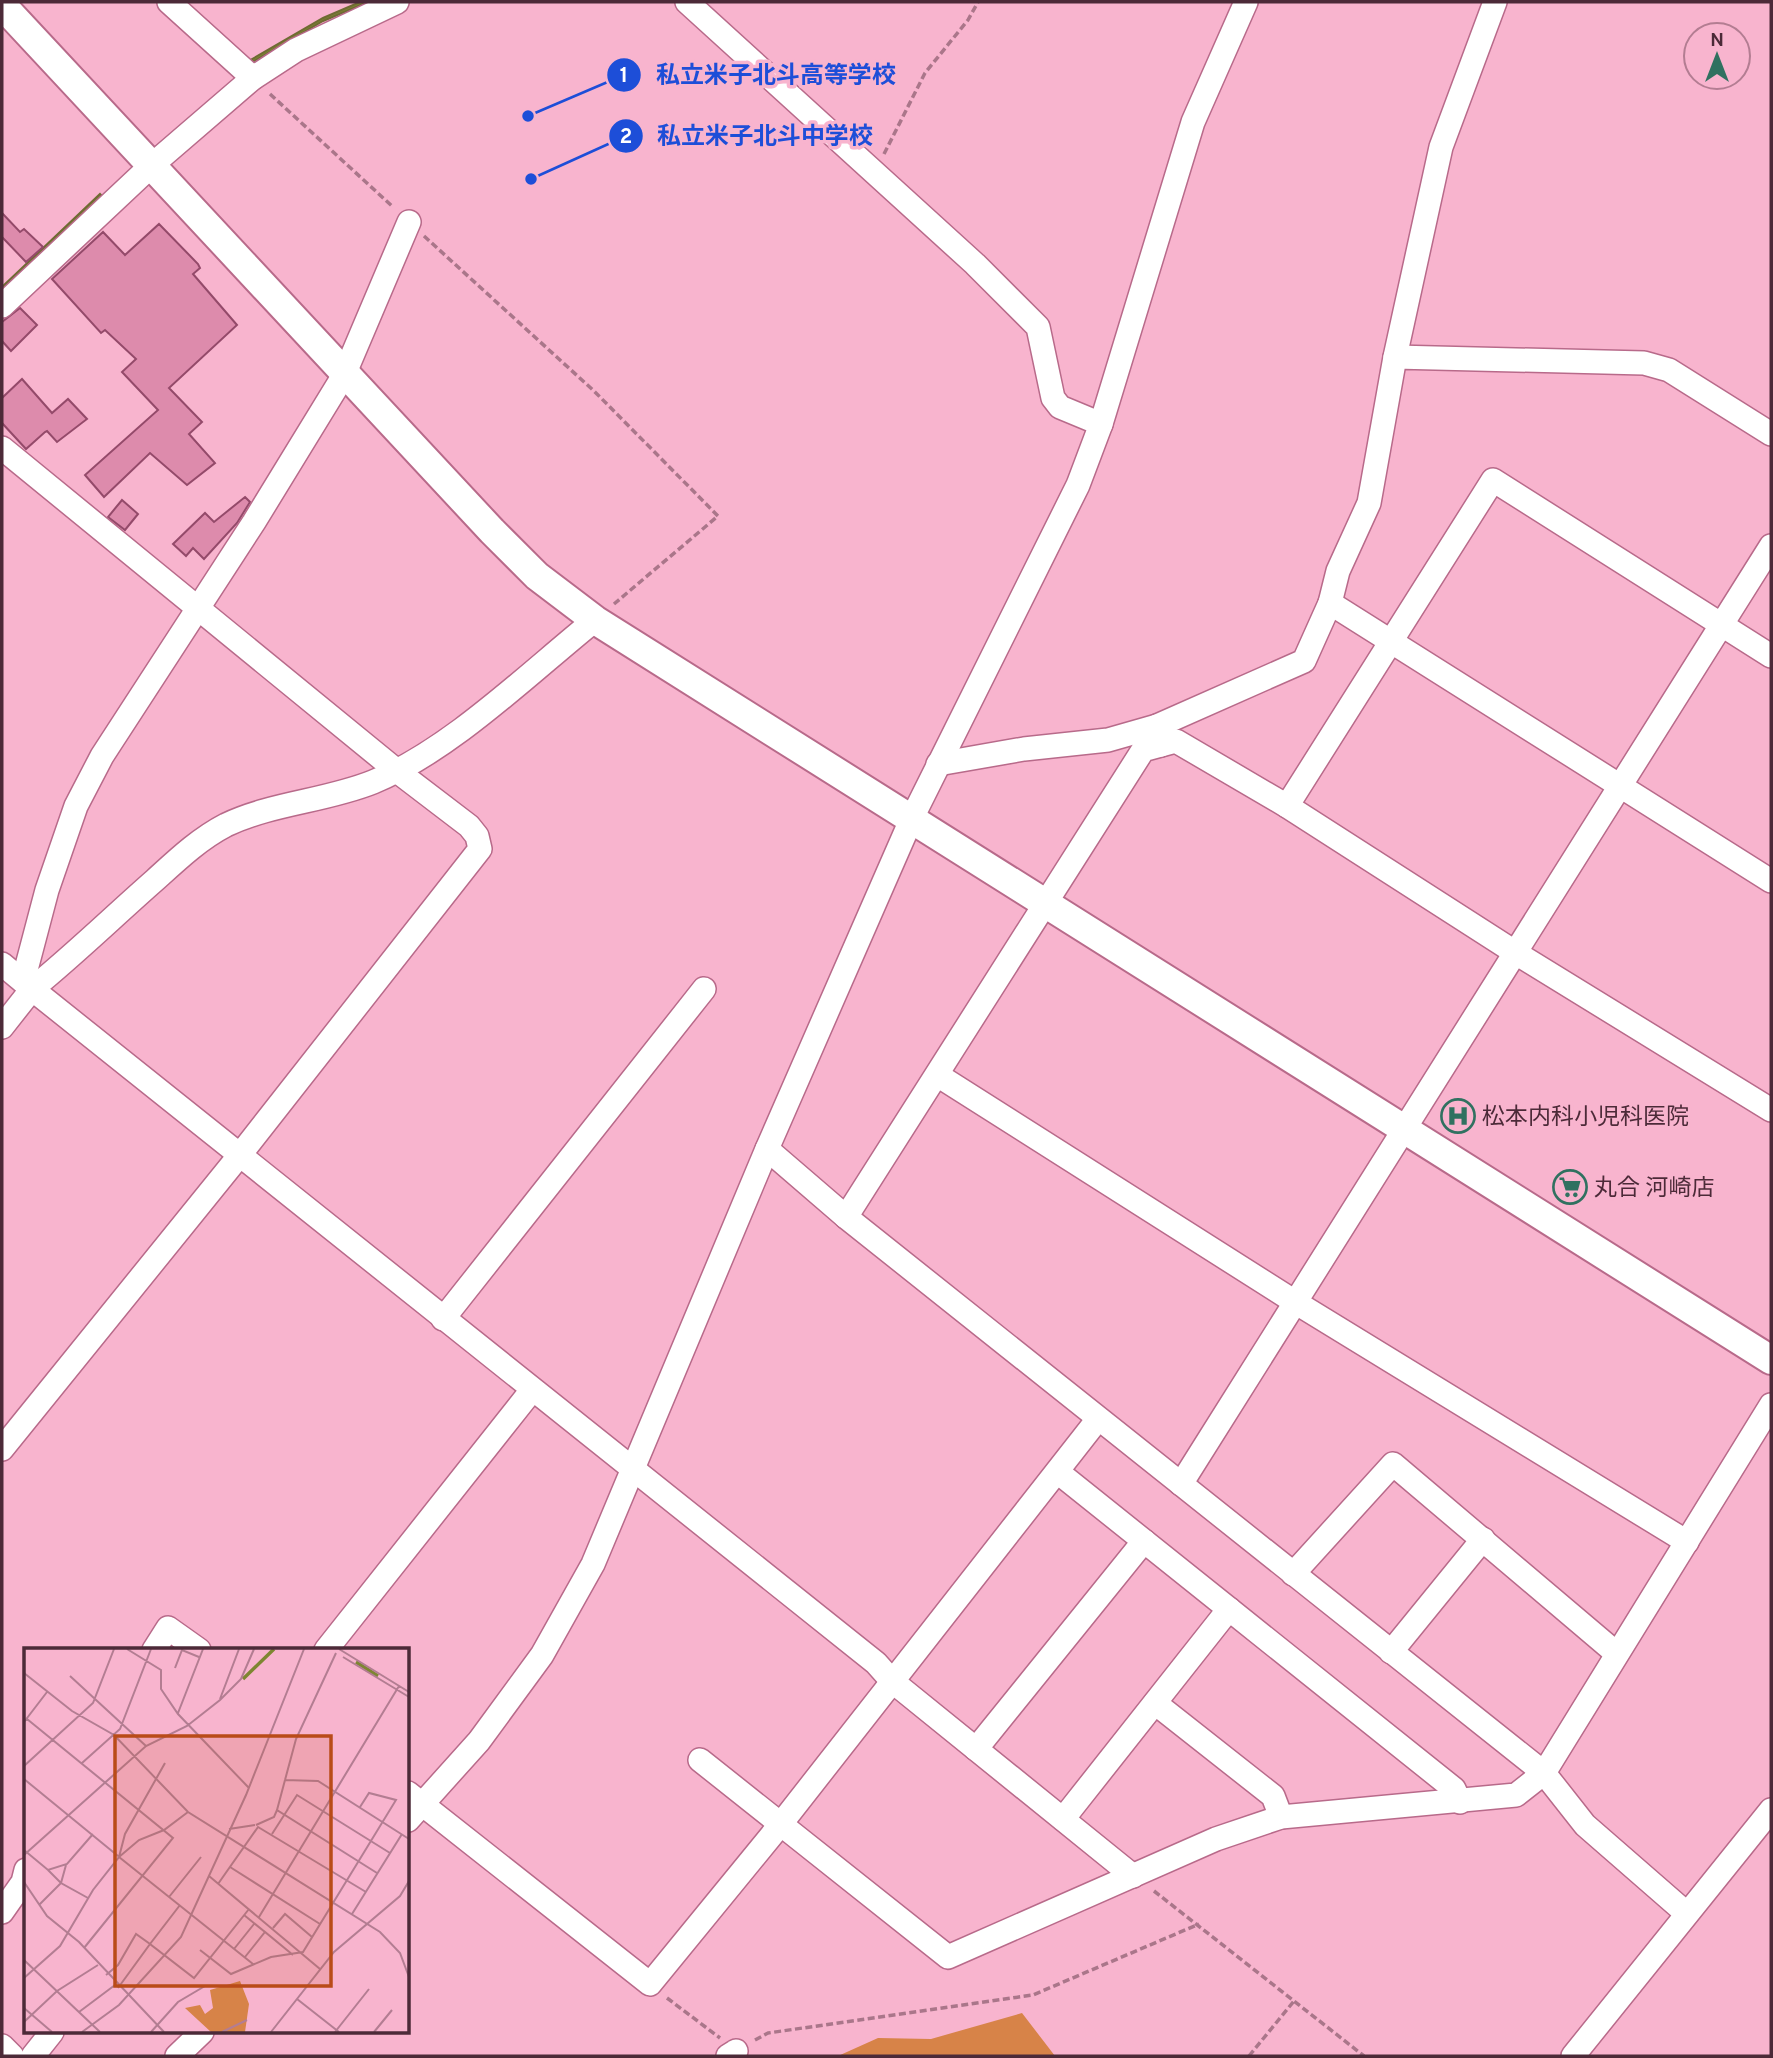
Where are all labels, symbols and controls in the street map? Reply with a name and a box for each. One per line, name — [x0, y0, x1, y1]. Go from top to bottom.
north arrow — [1682, 21, 1752, 91]
text: N — [1710, 29, 1724, 53]
callout: 私立米子北斗高等学校 — [607, 52, 910, 97]
text: 私立米子北斗高等学校 — [656, 62, 896, 92]
text: 1 — [620, 63, 628, 90]
callout: 私立米子北斗中学校 — [608, 113, 887, 158]
text: 私立米子北斗中学校 — [657, 123, 873, 153]
text: 2 — [620, 124, 632, 151]
hospital icon: 松本内科小児科医院 — [1439, 1097, 1477, 1135]
place label: 松本内科小児科医院 — [1482, 1104, 1689, 1133]
supermarket icon: 丸合 河崎店 — [1551, 1168, 1589, 1206]
place label: 丸合 河崎店 — [1594, 1175, 1714, 1204]
inset map — [24, 1648, 410, 2034]

